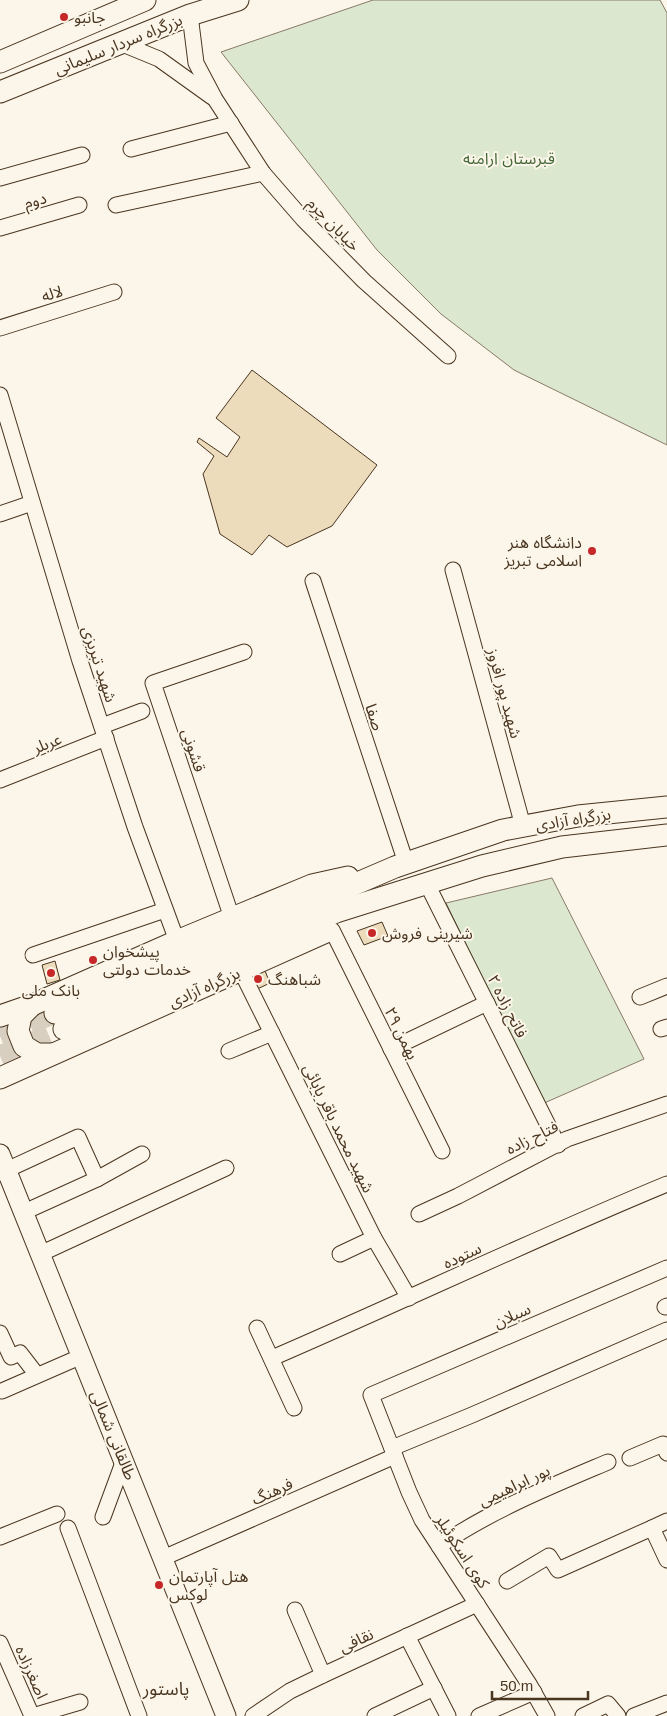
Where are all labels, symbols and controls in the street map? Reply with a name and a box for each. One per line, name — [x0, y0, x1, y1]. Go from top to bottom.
place label: جانبو — [74, 9, 105, 27]
street label: بزرگراه سردار سلیمانی — [52, 11, 185, 79]
marker: جانبو — [58, 11, 70, 23]
park label: قبرستان ارامنه — [463, 150, 555, 168]
street label: دوم — [22, 189, 49, 216]
street label: خیابان چرم — [301, 194, 363, 257]
street label: لاله — [40, 282, 65, 305]
place label: دانشگاه هنر اسلامی تبریز — [503, 534, 582, 570]
marker: دانشگاه هنر اسلامی تبریز — [586, 545, 598, 557]
street label: شهید تبریزی — [78, 624, 120, 705]
street label: شهید پور افروز — [482, 645, 525, 741]
street label: صفا — [362, 702, 387, 733]
street label: قشونی — [178, 726, 208, 774]
street label: عربلر — [29, 730, 64, 758]
street label: بزرگراه آزادی — [534, 805, 612, 835]
place label: شیرینی فروش — [382, 925, 473, 943]
marker: شیرینی فروش — [366, 927, 378, 939]
place label: پیشخوان خدمات دولتی — [103, 943, 191, 979]
marker: پیشخوان خدمات دولتی — [87, 954, 99, 966]
street label: بزرگراه آزادی — [166, 964, 243, 1012]
marker: بانک ملی — [45, 967, 57, 979]
place label: شباهنگ — [268, 971, 321, 988]
street label: فاتح زاده ۲ — [481, 972, 531, 1042]
marker: شباهنگ — [252, 973, 264, 985]
place label: بانک ملی — [22, 982, 80, 1000]
street label: ۲۹ بهمن — [381, 1004, 421, 1063]
street label: شهید محمد باقر بابائی — [299, 1061, 377, 1196]
street label: فتاح زاده — [503, 1118, 563, 1161]
street label: ستوده — [440, 1239, 484, 1273]
street label: سبلان — [491, 1300, 534, 1332]
street label: طالقانی شمالی — [87, 1388, 139, 1483]
street label: پور ابراهیمی — [476, 1462, 553, 1511]
street label: فرهنگ — [249, 1475, 296, 1509]
street label: کوی اسکوئیلر — [431, 1510, 493, 1592]
place label: هتل آپارتمان لوکس — [169, 1568, 249, 1604]
marker: هتل آپارتمان لوکس — [153, 1579, 165, 1591]
street label: نقافی — [336, 1625, 376, 1657]
street label: اصغرزاده — [11, 1643, 51, 1702]
scale bar — [492, 1668, 588, 1700]
text: 50 m — [500, 1677, 533, 1694]
district label: پاستور — [142, 1679, 189, 1700]

